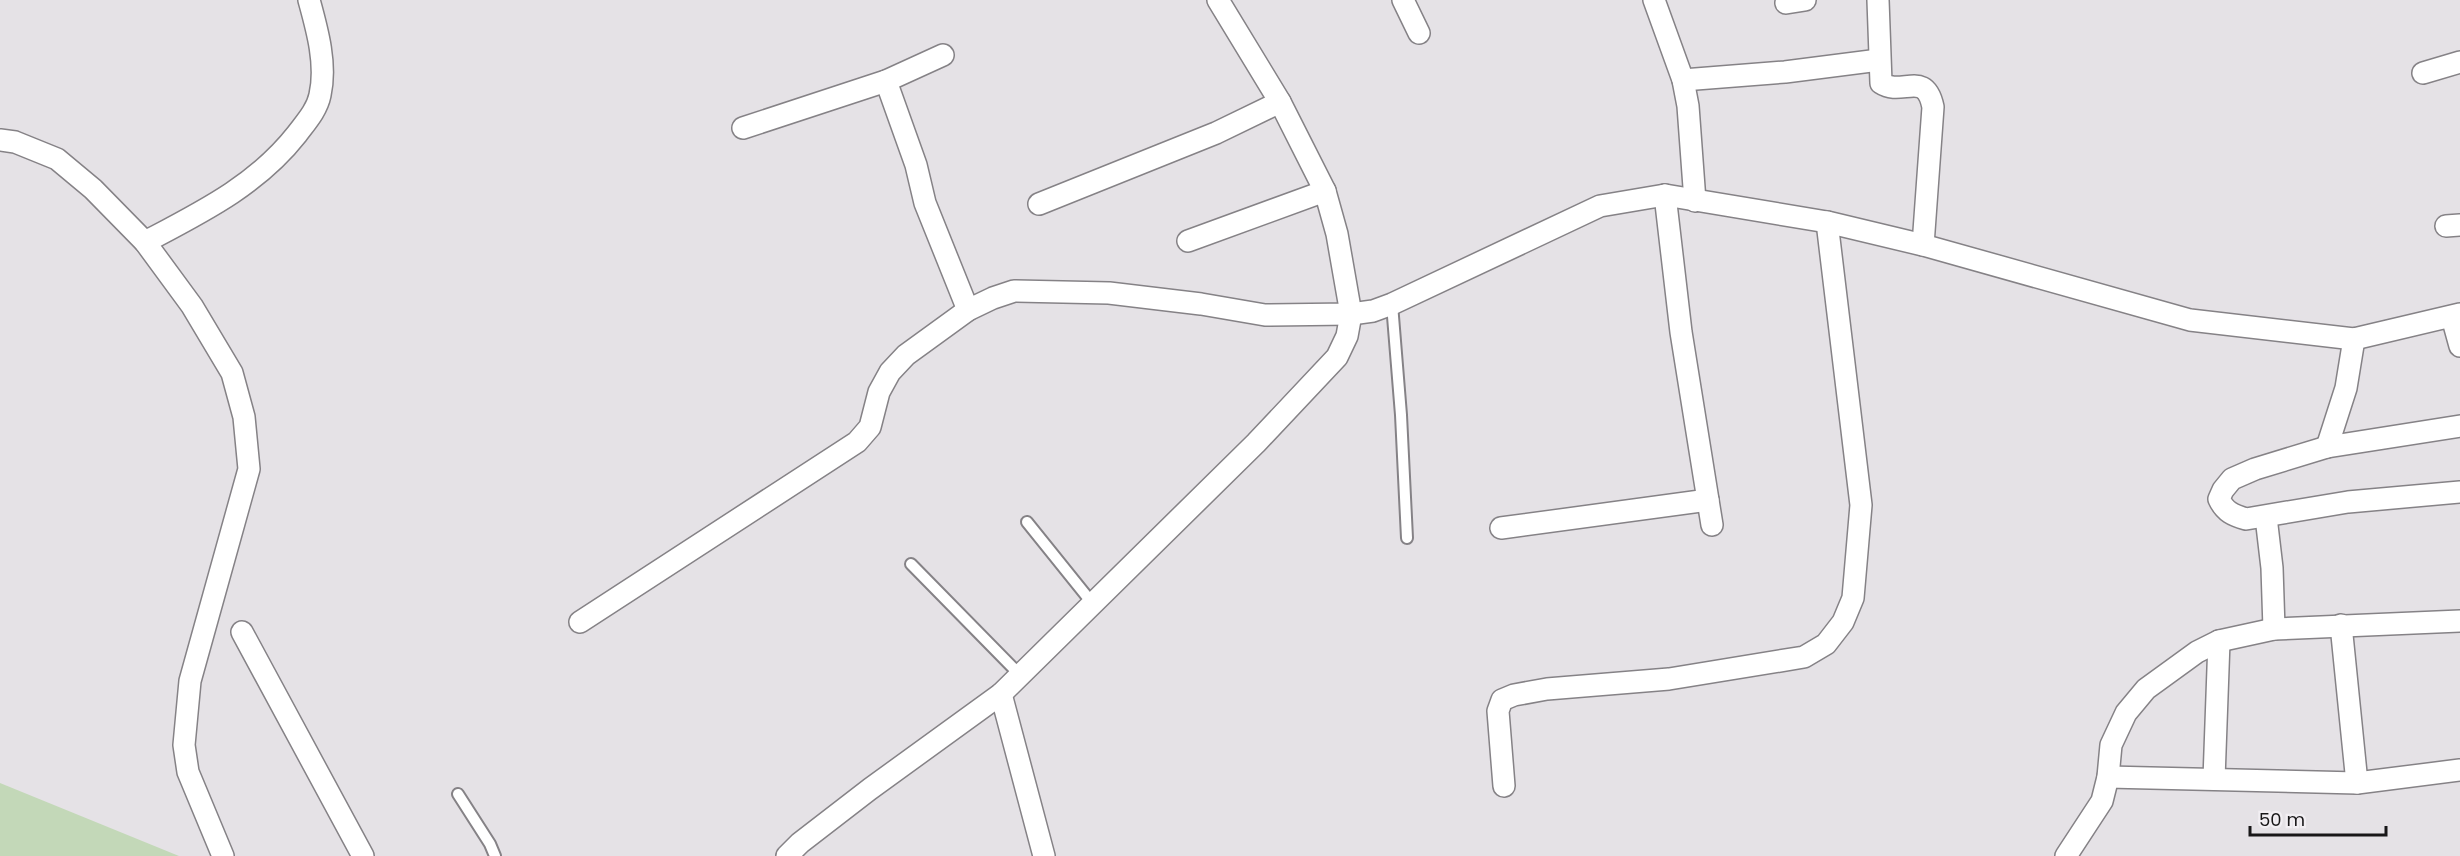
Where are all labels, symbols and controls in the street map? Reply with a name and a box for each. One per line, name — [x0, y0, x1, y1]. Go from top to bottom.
scale bar — [2250, 799, 2386, 837]
text: 50 m — [2259, 807, 2305, 832]

